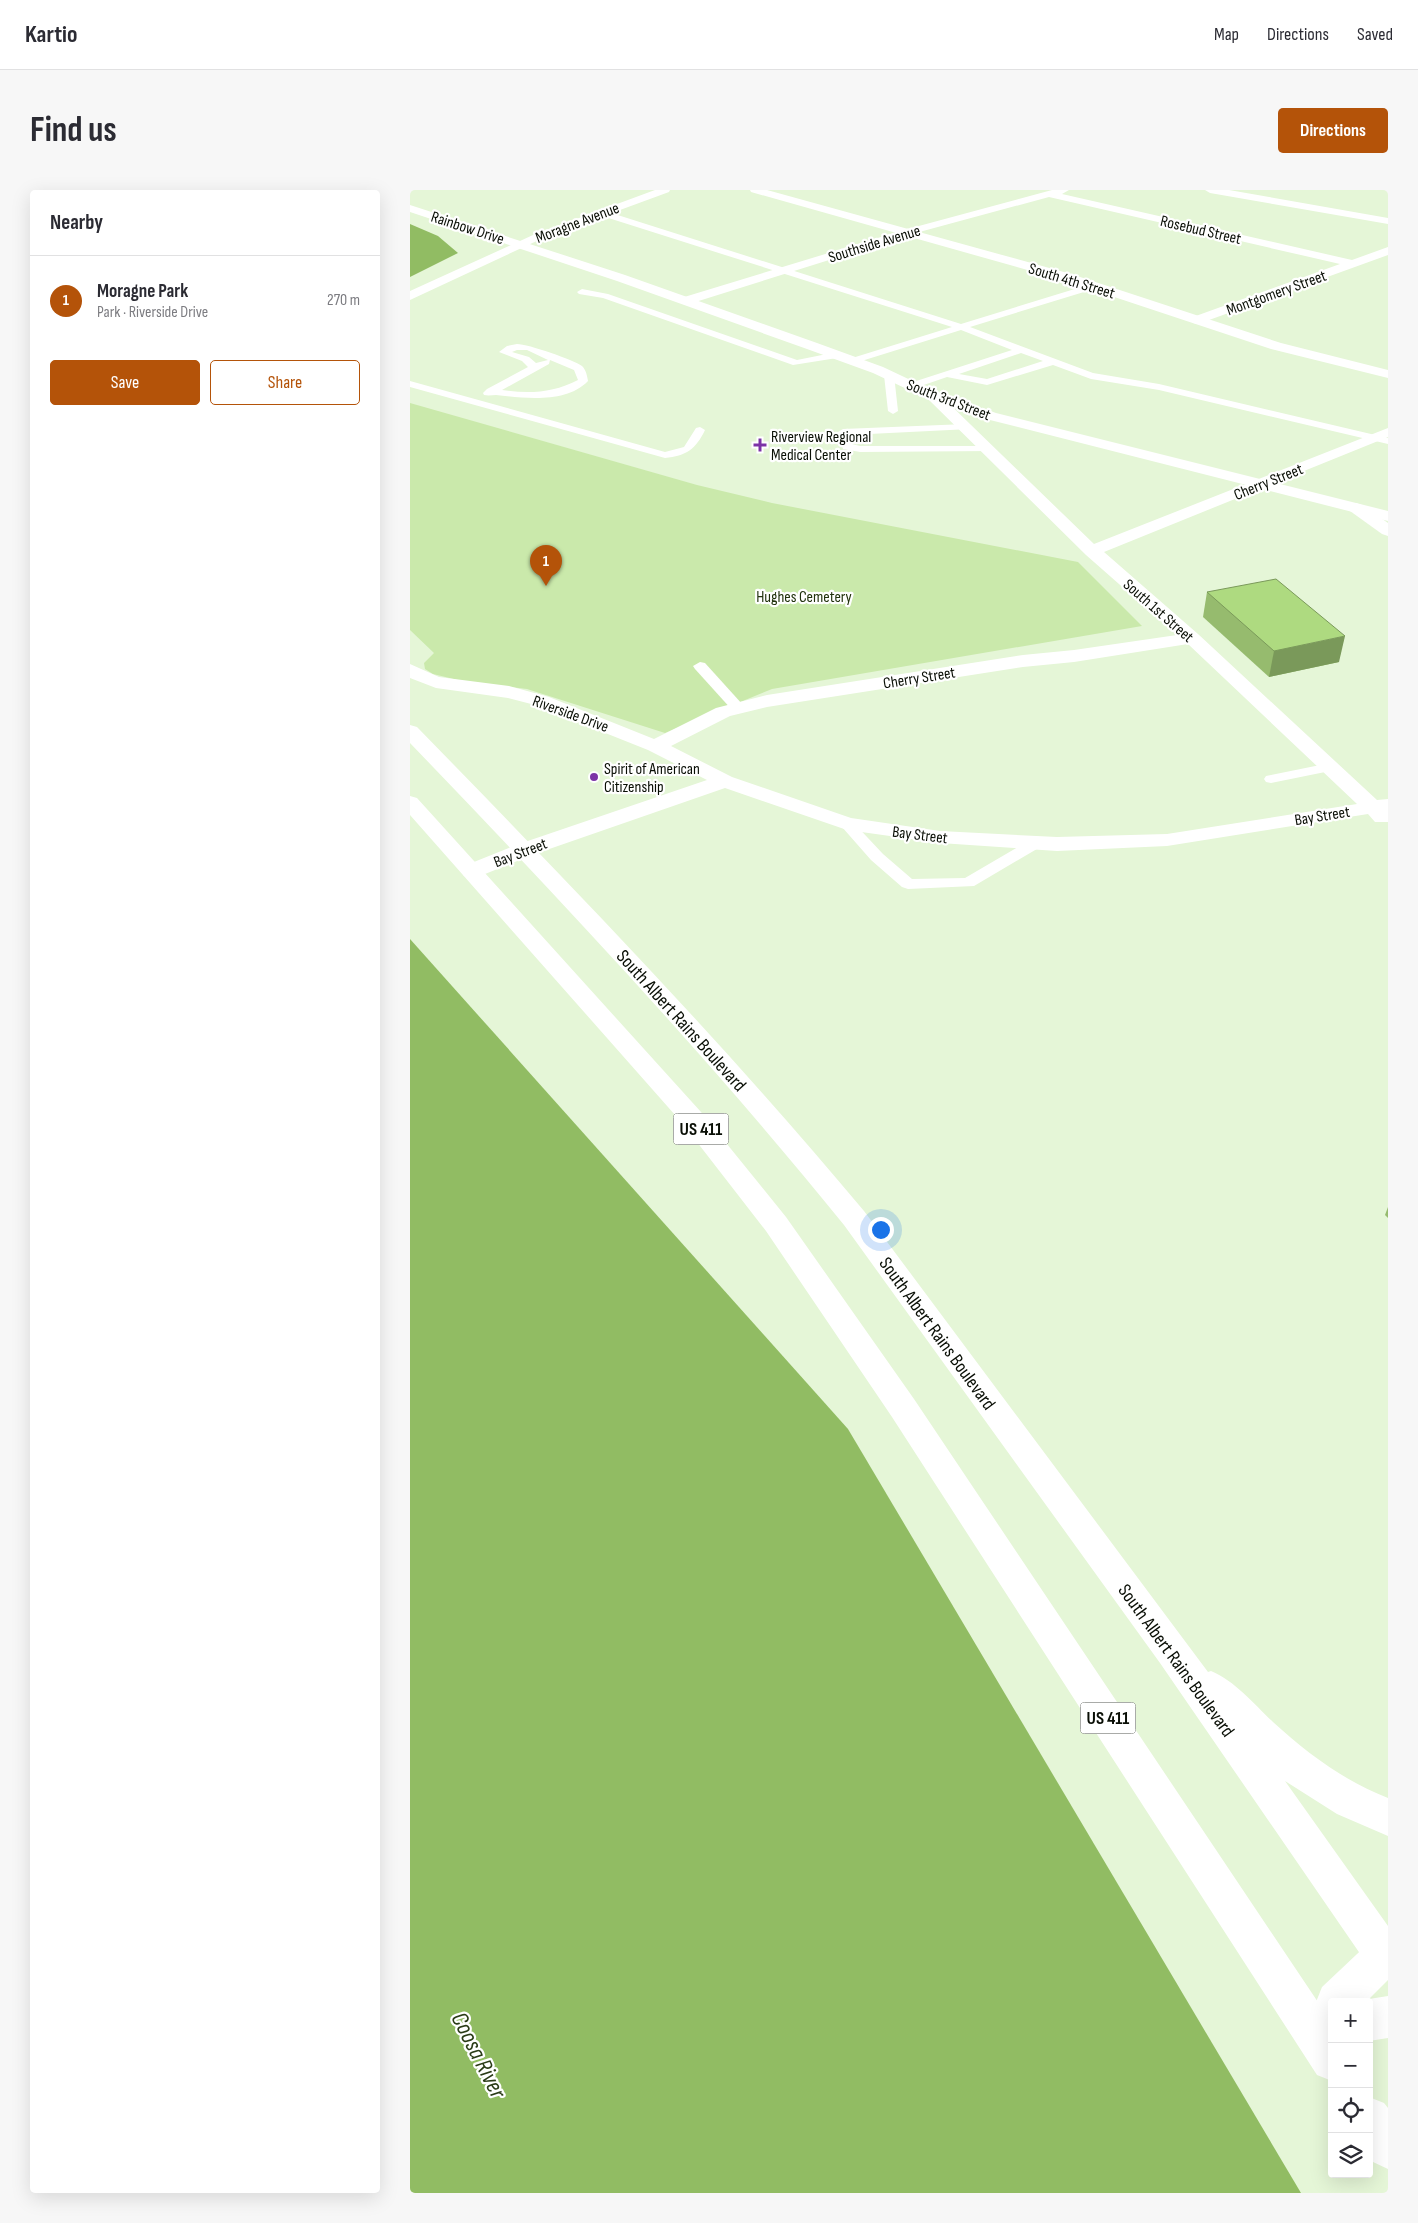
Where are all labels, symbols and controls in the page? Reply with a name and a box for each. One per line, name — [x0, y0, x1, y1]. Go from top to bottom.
text: Kartio — [25, 20, 77, 49]
text: Map — [1214, 24, 1239, 45]
text: Directions — [1267, 24, 1329, 45]
text: Saved — [1357, 24, 1393, 45]
button: Directions — [1278, 108, 1388, 153]
text: Find us — [30, 109, 117, 152]
street label: Moragne Avenue — [533, 199, 622, 248]
street label: Rainbow Drive — [429, 208, 507, 249]
text: Nearby — [50, 210, 103, 235]
street label: Rosebud Street — [1158, 212, 1243, 249]
street label: Southside Avenue — [826, 221, 923, 267]
street label: South 4th Street — [1026, 259, 1117, 304]
street label: Montgomery Street — [1224, 267, 1329, 320]
text: Moragne Park — [97, 280, 188, 303]
text: 1 — [63, 291, 69, 310]
text: 270 m — [327, 291, 360, 310]
text: Park · Riverside Drive — [97, 303, 208, 322]
button: Save — [50, 360, 200, 405]
button: Share — [210, 360, 360, 405]
street label: South 3rd Street — [904, 376, 993, 425]
place label: Riverview Regional Medical Center — [771, 428, 871, 465]
marker: Riverview Regional Medical Center — [753, 438, 767, 452]
street label: Cherry Street — [1231, 460, 1306, 505]
pin: 1 — [530, 545, 562, 586]
street label: South 1st Street — [1119, 575, 1197, 647]
park label: Hughes Cemetery — [756, 588, 852, 607]
street label: Cherry Street — [882, 663, 957, 694]
street label: Riverside Drive — [530, 692, 611, 737]
place label: Spirit of American Citizenship — [604, 760, 700, 797]
marker: Spirit of American Citizenship — [588, 771, 600, 783]
street label: Bay Street — [1293, 803, 1351, 830]
street label: Bay Street — [891, 823, 949, 848]
street label: Bay Street — [491, 835, 550, 872]
street label: South Albert Rains Boulevard — [611, 945, 751, 1097]
road number: US 411 — [674, 1114, 728, 1144]
your location — [868, 1217, 894, 1243]
street label: South Albert Rains Boulevard — [874, 1253, 1000, 1415]
street label: South Albert Rains Boulevard — [1113, 1580, 1239, 1742]
road number: US 411 — [1080, 1702, 1136, 1734]
map controls — [1328, 1998, 1373, 2178]
button: + — [1328, 1998, 1373, 2043]
water label: Coosa River — [445, 2007, 513, 2104]
button: − — [1328, 2043, 1373, 2088]
button: locate — [1328, 2088, 1373, 2133]
button: layers — [1328, 2133, 1373, 2178]

